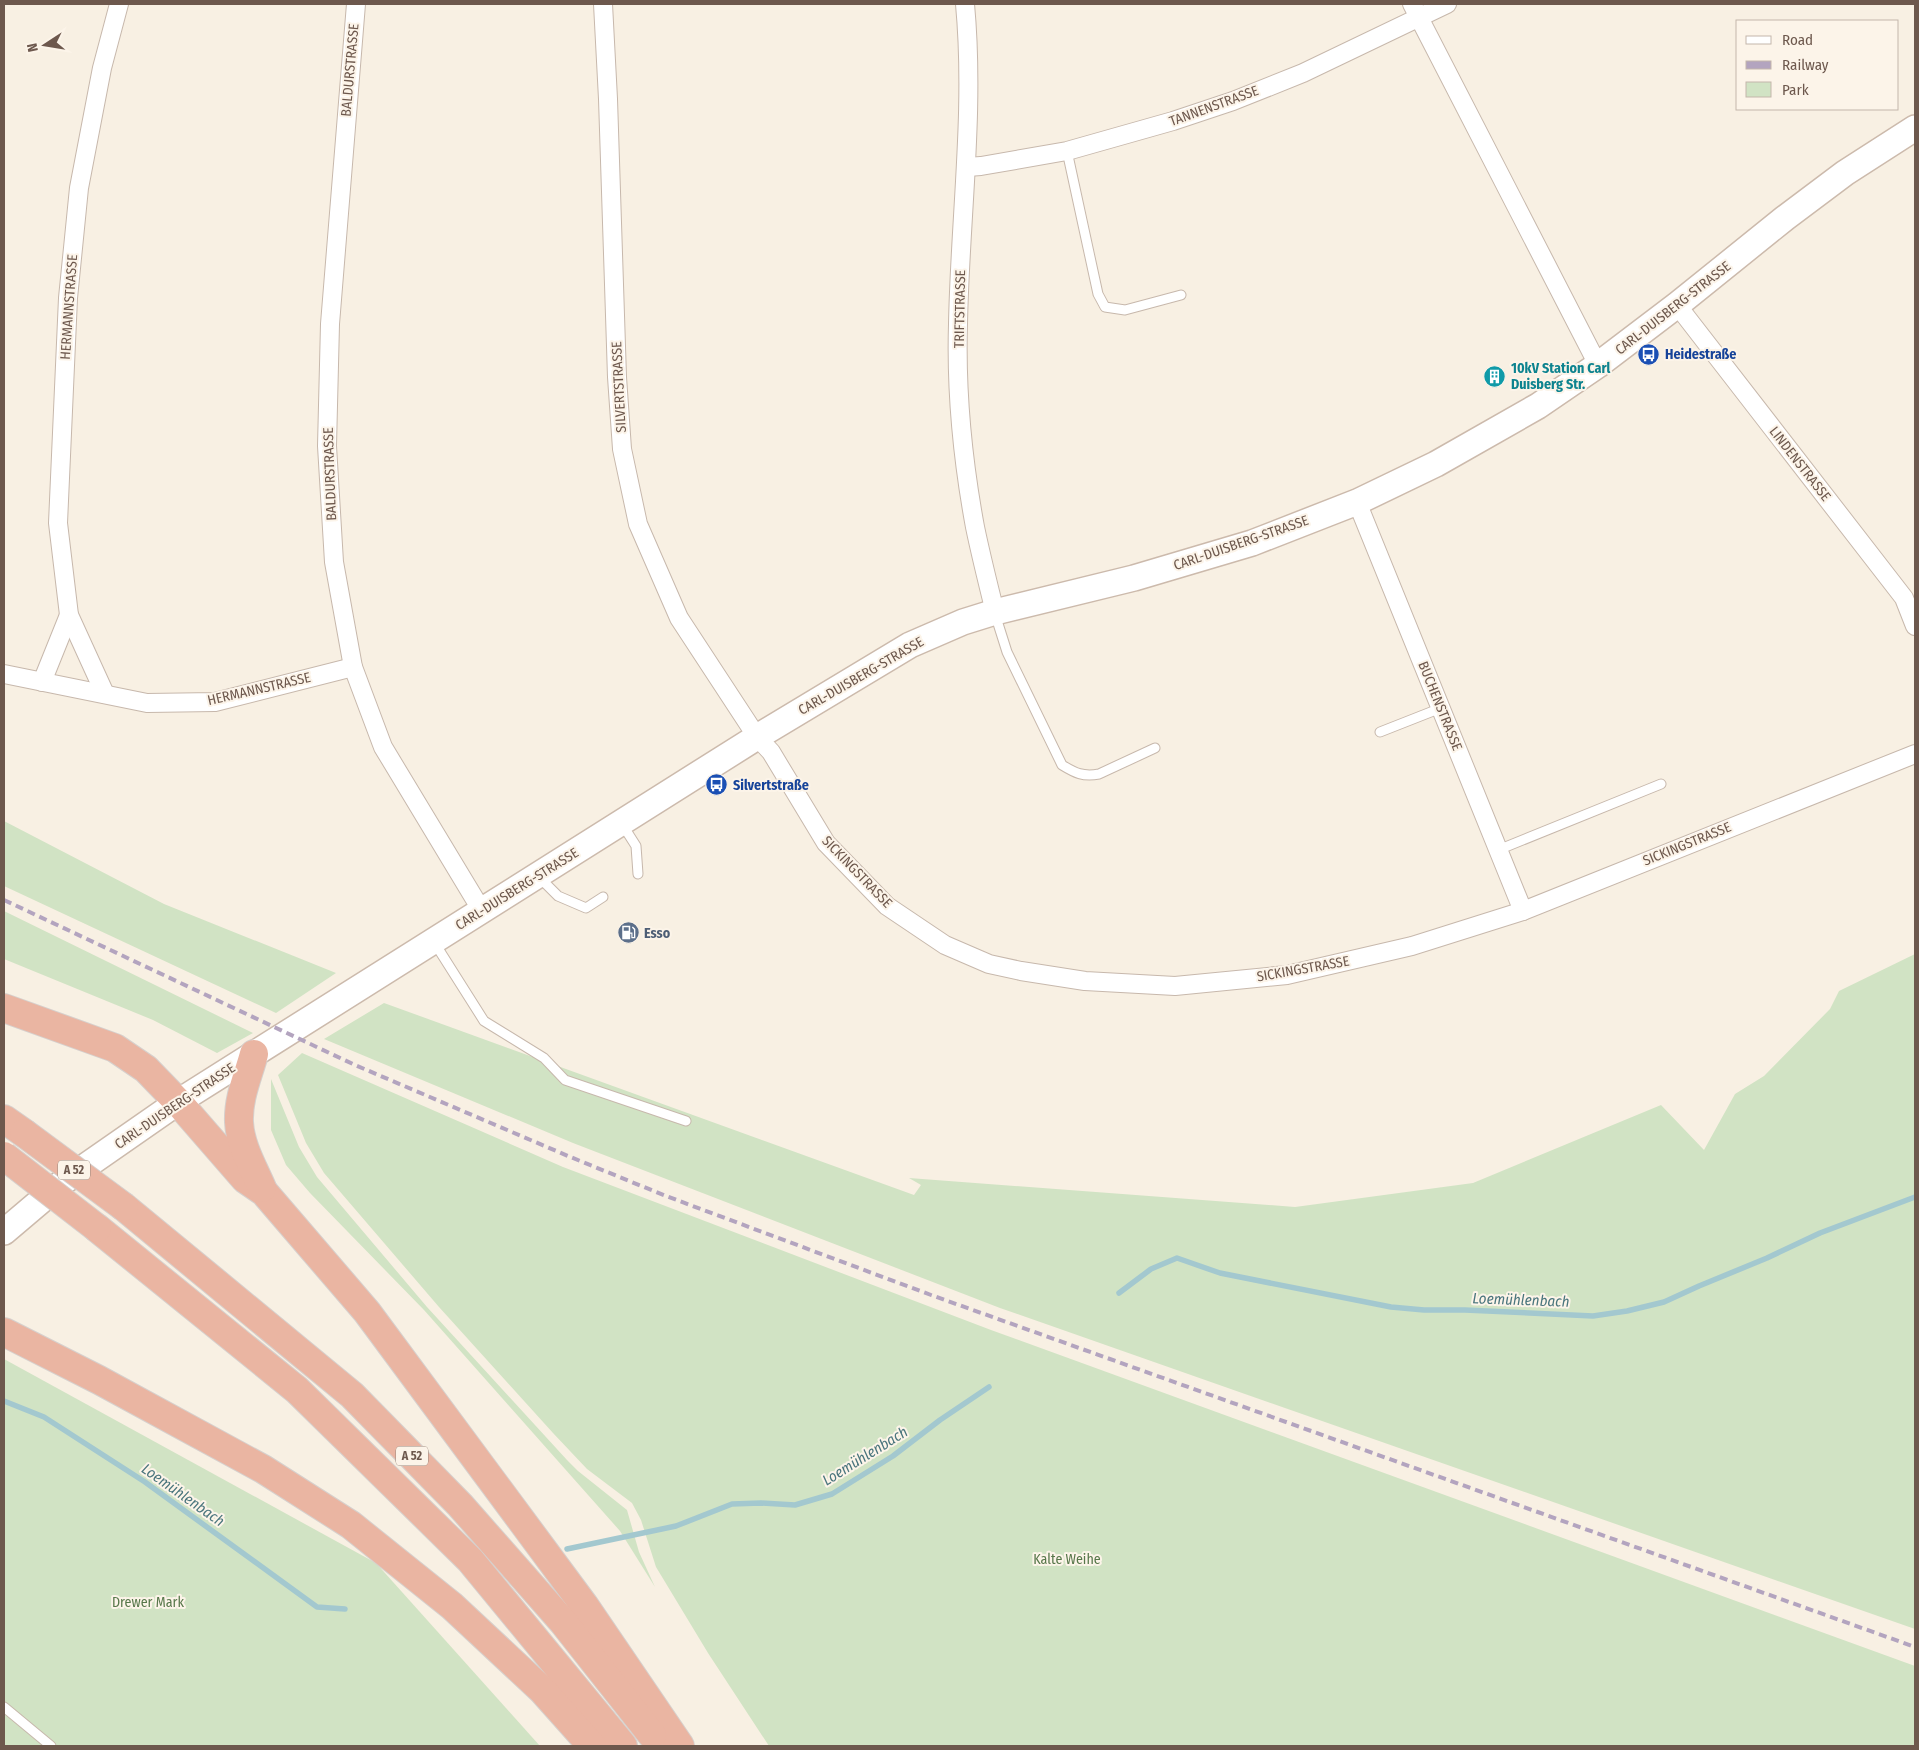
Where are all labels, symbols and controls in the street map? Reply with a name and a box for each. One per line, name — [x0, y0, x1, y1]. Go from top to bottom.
north arrow — [20, 20, 70, 70]
legend — [1736, 20, 1899, 110]
street label: BALDURSTRASSE — [337, 22, 363, 117]
text: Road — [1782, 31, 1813, 49]
text: N — [24, 42, 42, 53]
text: Railway — [1782, 56, 1829, 74]
text: Park — [1782, 81, 1809, 99]
street label: TANNENSTRASSE — [1167, 82, 1261, 130]
street label: HERMANNSTRASSE — [57, 253, 81, 360]
street label: CARL-DUISBERG-STRASSE — [1612, 257, 1734, 358]
street label: TRIFTSTRASSE — [951, 269, 969, 348]
street label: SILVERTSTRASSE — [608, 340, 630, 433]
bus stop icon: Heidestraße — [1637, 342, 1661, 366]
place label: Heidestraße — [1665, 346, 1736, 363]
place label: 10kV Station Carl Duisberg Str. — [1511, 360, 1611, 393]
building icon: 10kV Station Carl Duisberg Str. — [1483, 364, 1507, 388]
street label: LINDENSTRASSE — [1766, 423, 1835, 505]
street label: BALDURSTRASSE — [320, 427, 340, 521]
street label: CARL-DUISBERG-STRASSE — [1171, 512, 1311, 574]
street label: CARL-DUISBERG-STRASSE — [795, 633, 927, 719]
street label: BUCHENSTRASSE — [1414, 659, 1466, 754]
street label: HERMANNSTRASSE — [206, 669, 313, 709]
bus stop icon: Silvertstraße — [705, 773, 729, 797]
place label: Silvertstraße — [733, 777, 809, 794]
street label: SICKINGSTRASSE — [1640, 818, 1734, 869]
street label: SICKINGSTRASSE — [818, 832, 896, 912]
street label: CARL-DUISBERG-STRASSE — [452, 844, 582, 934]
fuel station icon: Esso — [616, 921, 640, 945]
place label: Esso — [644, 925, 671, 942]
street label: SICKINGSTRASSE — [1255, 952, 1351, 986]
street label: CARL-DUISBERG-STRASSE — [111, 1059, 239, 1153]
road number: A 52 — [58, 1160, 90, 1180]
water label: Loemühlenbach — [1472, 1289, 1570, 1311]
water label: Loemühlenbach — [819, 1423, 911, 1489]
road number: A 52 — [396, 1446, 428, 1465]
water label: Loemühlenbach — [138, 1460, 228, 1530]
park label: Kalte Weihe — [1033, 1551, 1101, 1568]
park label: Drewer Mark — [112, 1594, 184, 1611]

